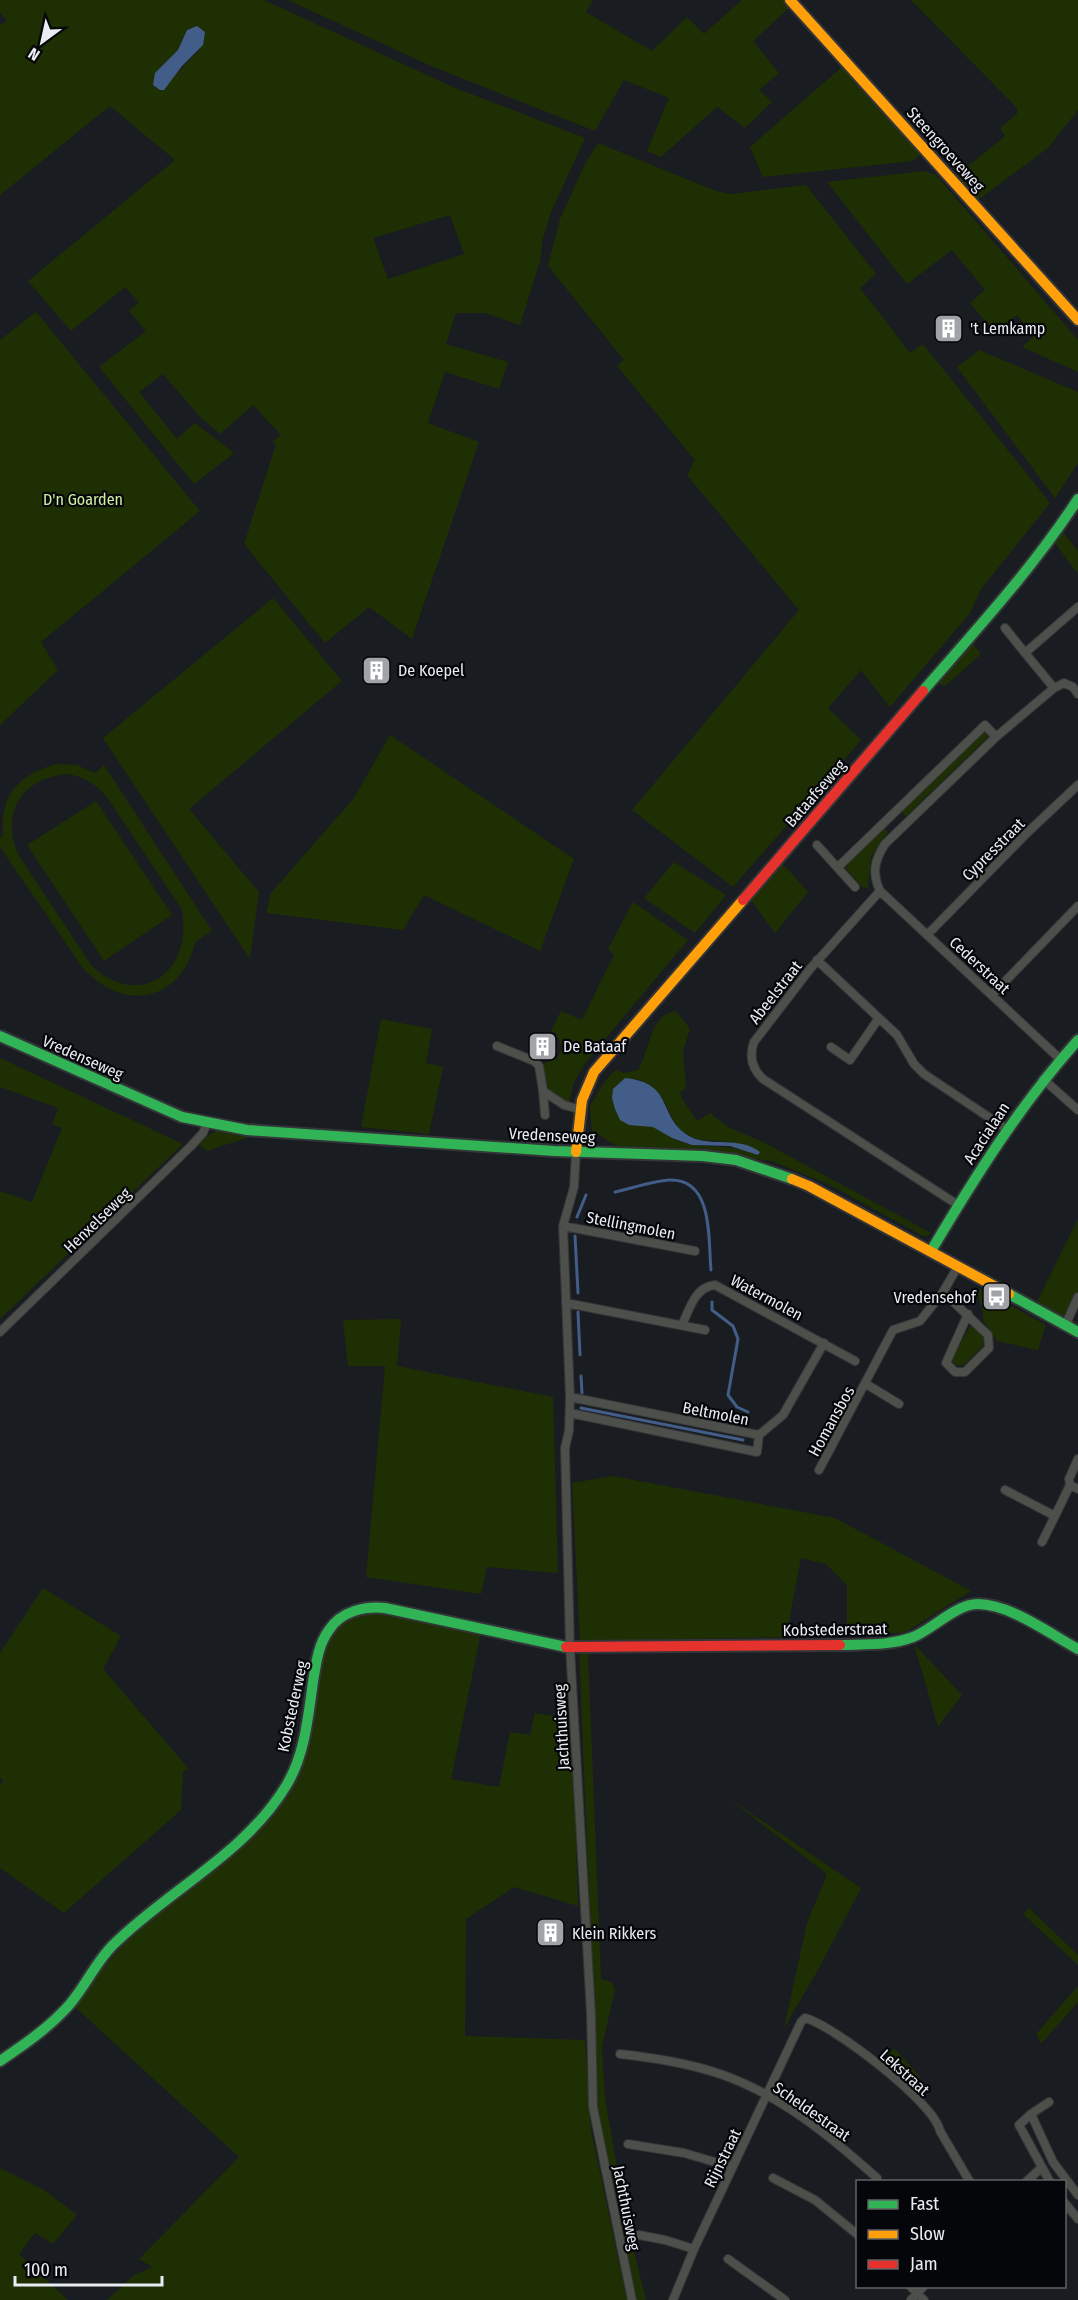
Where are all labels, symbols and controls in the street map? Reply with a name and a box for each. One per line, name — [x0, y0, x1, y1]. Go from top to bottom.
north arrow — [12, 12, 72, 72]
text: N — [25, 44, 43, 65]
street label: Steengroeveweg — [903, 103, 989, 196]
building icon: 't Lemkamp — [933, 312, 965, 344]
place label: 't Lemkamp — [970, 319, 1045, 338]
park label: D'n Goarden — [43, 490, 123, 509]
building icon: De Koepel — [361, 654, 393, 686]
place label: De Koepel — [398, 661, 464, 680]
street label: Bataafseweg — [781, 755, 850, 831]
street label: Cypresstraat — [958, 814, 1029, 885]
street label: Cederstraat — [946, 933, 1014, 999]
street label: Abeelstraat — [745, 956, 806, 1028]
building icon: De Bataaf — [526, 1030, 558, 1062]
street label: Vredenseweg — [39, 1031, 127, 1084]
place label: De Bataaf — [563, 1037, 627, 1056]
street label: Acacialaan — [959, 1099, 1013, 1168]
street label: Vredenseweg — [508, 1124, 596, 1147]
street label: Henxelseweg — [60, 1183, 135, 1257]
street label: Stellingmolen — [585, 1208, 677, 1243]
street label: Watermolen — [727, 1271, 806, 1324]
bus stop icon: Vredensehof — [981, 1281, 1013, 1313]
place label: Vredensehof — [894, 1288, 977, 1307]
street label: Homansbos — [804, 1383, 859, 1460]
street label: Beltmolen — [681, 1398, 751, 1429]
street label: Kobstederstraat — [782, 1619, 888, 1640]
street label: Kobstederweg — [274, 1658, 312, 1754]
street label: Jachthuisweg — [550, 1683, 573, 1771]
building icon: Klein Rikkers — [535, 1917, 567, 1949]
place label: Klein Rikkers — [572, 1924, 657, 1943]
street label: Lekstraat — [876, 2045, 934, 2100]
street label: Scheldestraat — [770, 2078, 855, 2145]
street label: Rijnstraat — [700, 2125, 745, 2191]
street label: Jachthuisweg — [609, 2164, 644, 2253]
legend — [856, 2180, 1066, 2288]
text: Fast — [910, 2193, 939, 2215]
text: Slow — [910, 2223, 945, 2245]
scale bar — [15, 2249, 162, 2287]
text: Jam — [910, 2253, 938, 2275]
text: 100 m — [24, 2259, 68, 2281]

